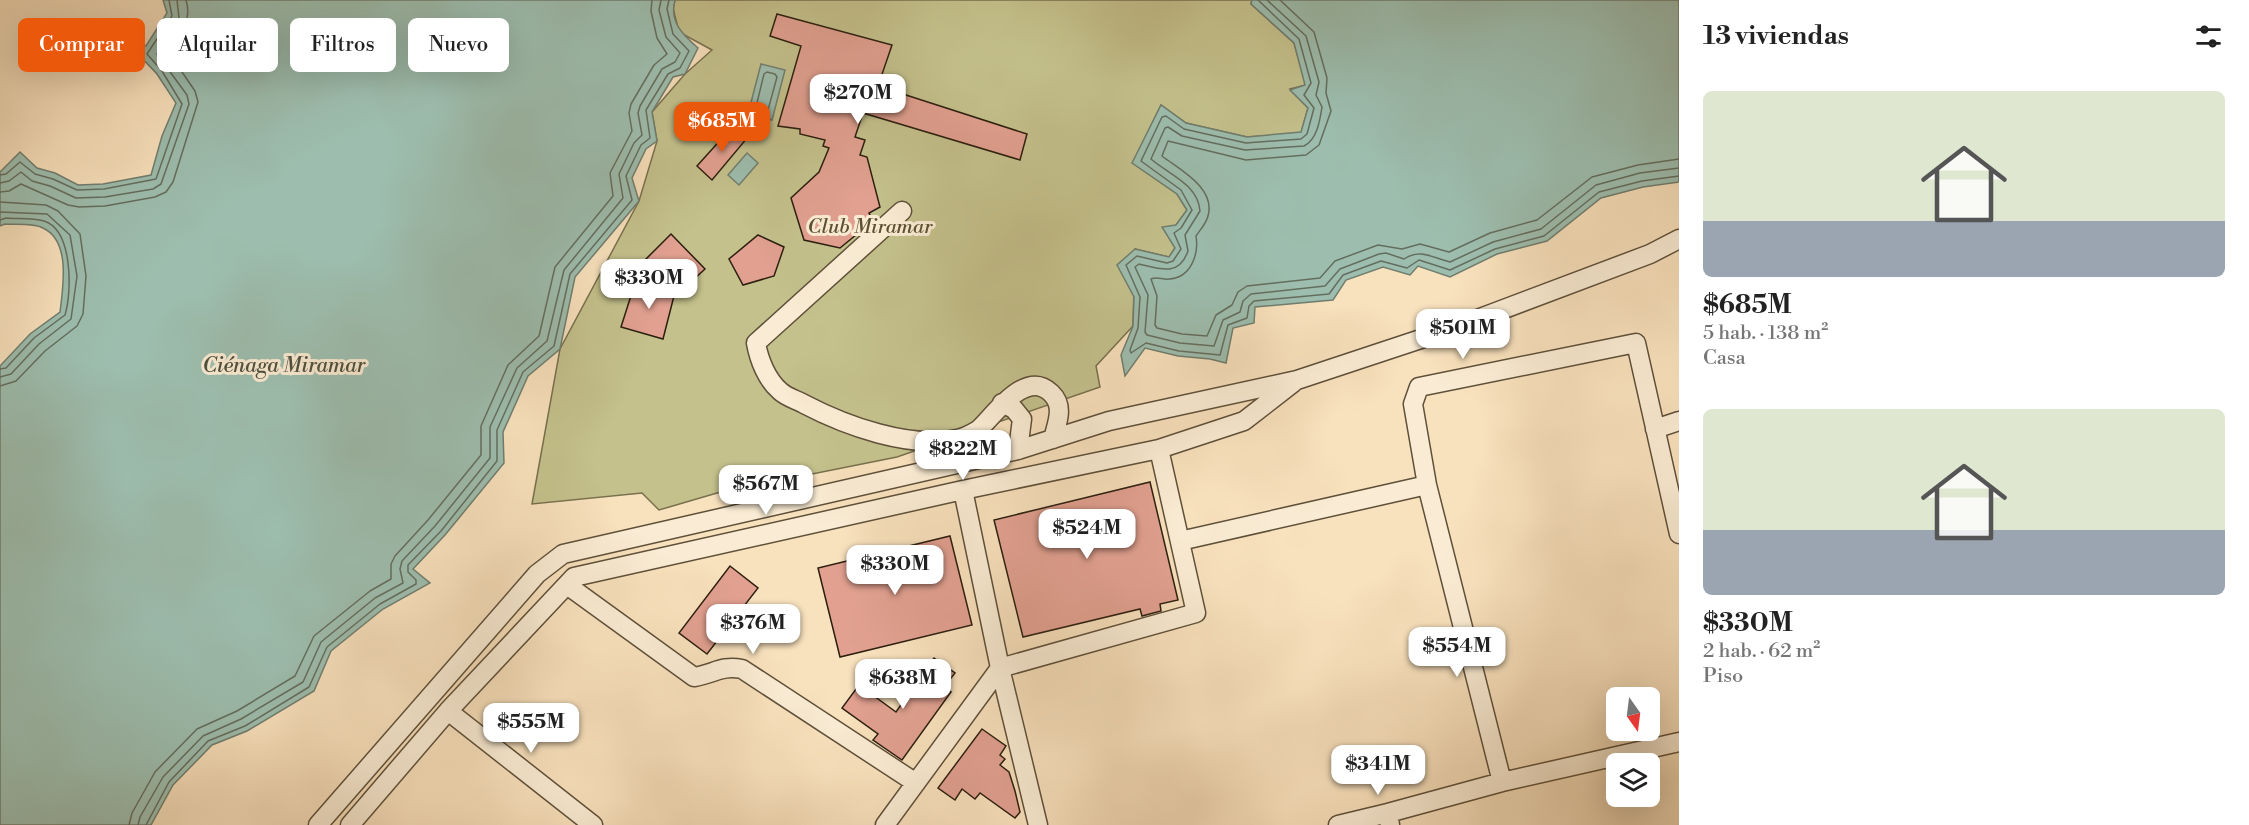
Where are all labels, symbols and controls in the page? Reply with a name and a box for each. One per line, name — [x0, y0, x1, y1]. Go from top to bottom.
chip: Comprar — [18, 18, 145, 72]
chip: Alquilar — [157, 18, 278, 72]
chip: Filtros — [290, 18, 396, 72]
chip: Nuevo — [408, 18, 509, 72]
text: 13 viviendas — [1703, 20, 1849, 52]
icon: filters — [2192, 20, 2225, 53]
pin: $270M — [816, 74, 900, 125]
text: $270M — [824, 81, 892, 106]
pin: $685M — [680, 102, 764, 153]
text: $685M — [688, 109, 756, 134]
icon: home — [1910, 130, 2018, 238]
park label: Club Miramar — [808, 215, 933, 240]
pin: $330M — [607, 259, 691, 310]
text: $330M — [614, 266, 684, 291]
text: $685M — [1703, 289, 1792, 321]
pin: $501M — [1421, 309, 1505, 360]
text: $501M — [1430, 316, 1496, 341]
text: 5 hab. · 138 m² — [1703, 321, 1828, 346]
text: Casa — [1703, 346, 1746, 371]
water label: Ciénaga Miramar — [202, 353, 367, 379]
pin: $822M — [921, 430, 1005, 481]
text: $822M — [929, 437, 997, 462]
icon: home — [1910, 448, 2018, 556]
pin: $567M — [724, 465, 808, 516]
text: $567M — [733, 472, 799, 497]
pin: $524M — [1045, 509, 1129, 560]
text: $524M — [1053, 516, 1121, 541]
pin: $330M — [853, 545, 937, 596]
text: $330M — [860, 552, 930, 577]
pin: $376M — [711, 604, 795, 655]
text: $330M — [1703, 607, 1793, 639]
text: $376M — [720, 611, 786, 636]
pin: $554M — [1415, 627, 1499, 678]
text: $554M — [1423, 634, 1491, 659]
text: 2 hab. · 62 m² — [1703, 639, 1820, 664]
pin: $638M — [861, 659, 945, 710]
text: Piso — [1703, 664, 1743, 689]
text: $638M — [869, 666, 937, 691]
north arrow — [1606, 687, 1660, 741]
map controls — [1606, 687, 1660, 807]
pin: $555M — [489, 703, 573, 754]
text: $555M — [497, 710, 565, 735]
pin: $341M — [1336, 745, 1420, 796]
text: $341M — [1345, 752, 1411, 777]
button: layers — [1606, 753, 1660, 807]

